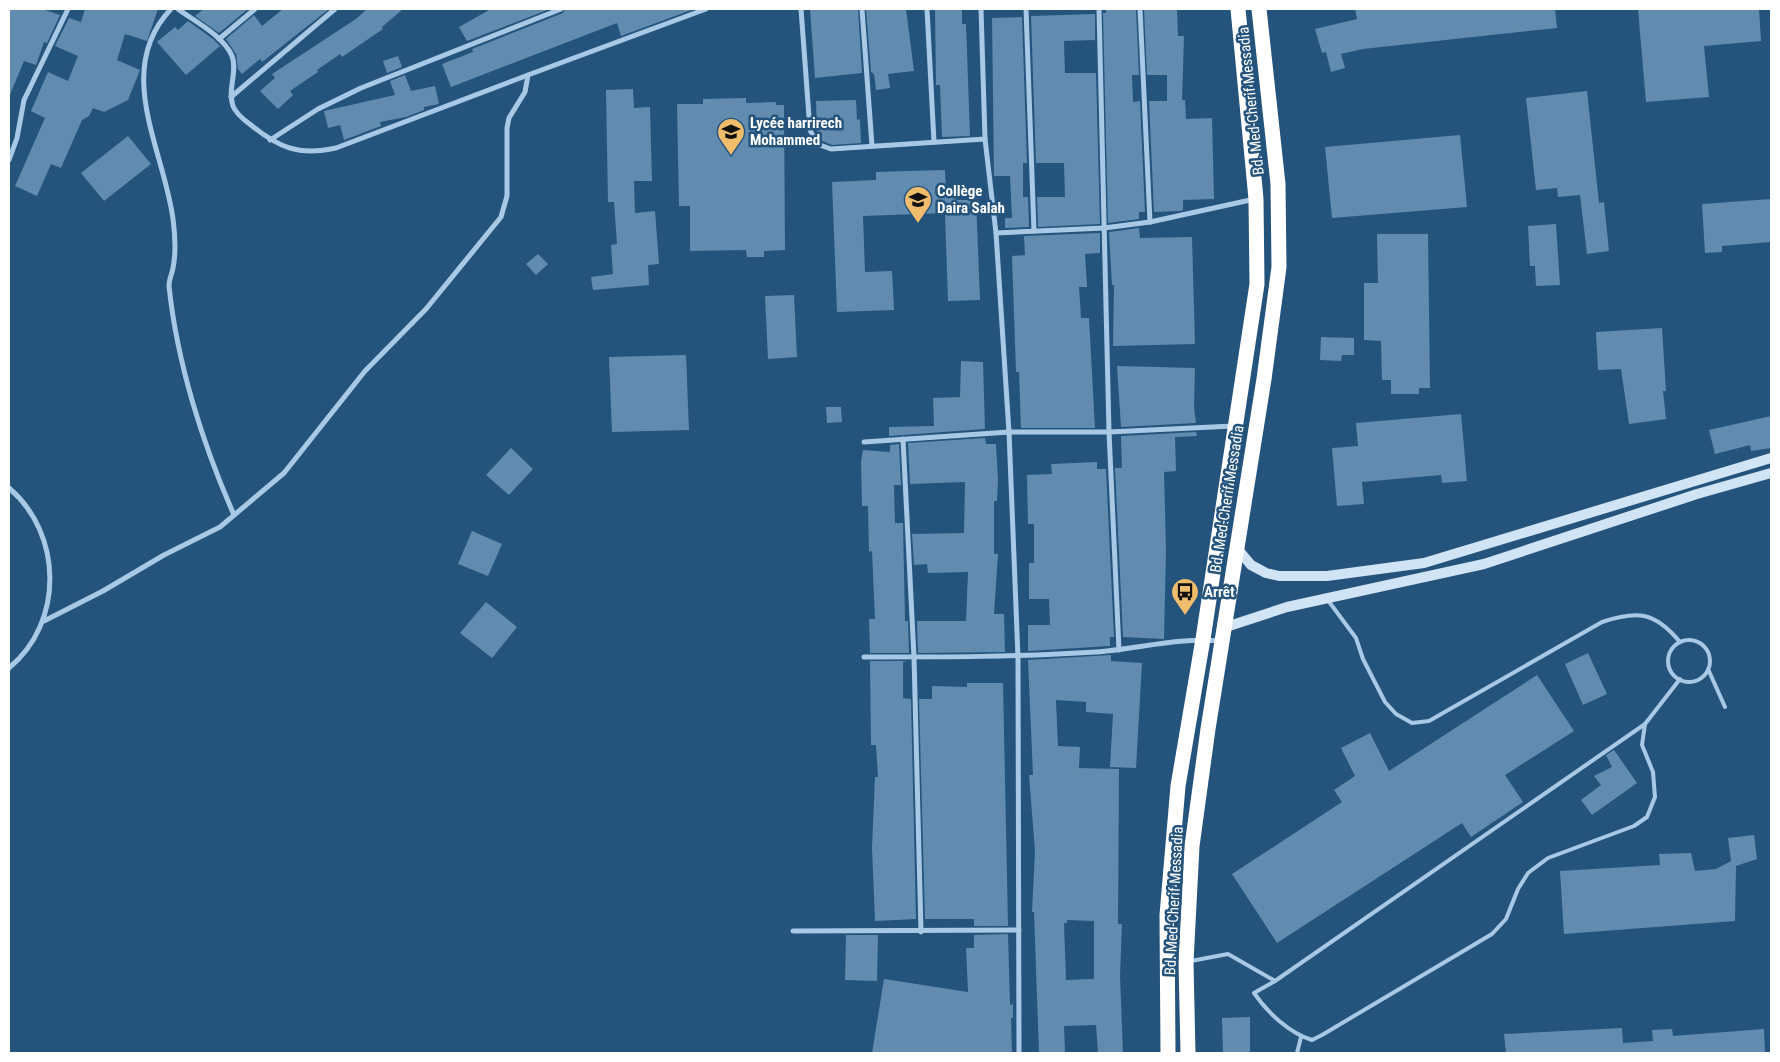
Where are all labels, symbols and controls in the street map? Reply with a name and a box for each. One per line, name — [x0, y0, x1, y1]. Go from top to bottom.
street label: Bd. Med-Cherif Messadia — [1234, 26, 1268, 176]
place label: Lycée harrirech Mohammed — [750, 114, 842, 149]
school or university icon: Lycée harrirech Mohammed — [716, 117, 746, 156]
place label: Collège Daira Salah — [937, 182, 1005, 217]
school or university icon: Collège Daira Salah — [903, 185, 933, 224]
street label: Bd. Med-Cherif Messadia — [1206, 424, 1248, 574]
bus stop icon: Arrêt — [1170, 577, 1200, 616]
place label: Arrêt — [1204, 583, 1235, 601]
street label: Bd. Med-Cherif Messadia — [1161, 826, 1187, 976]

